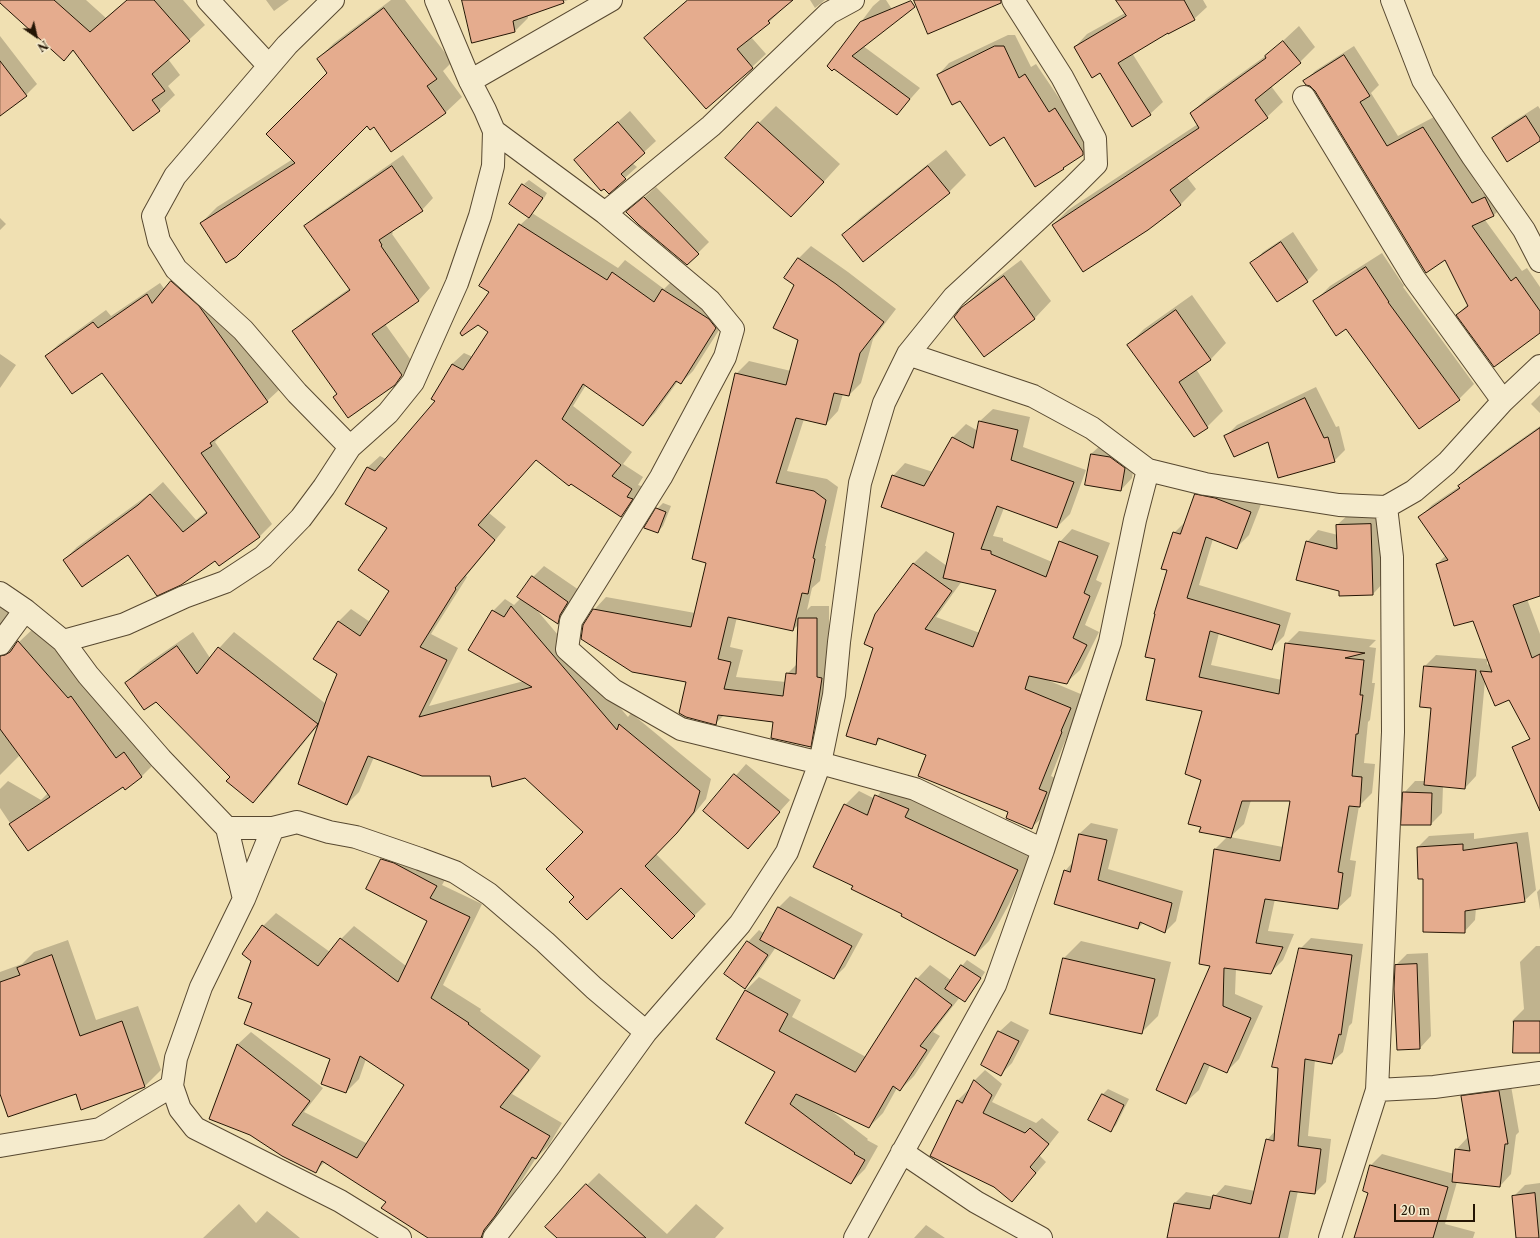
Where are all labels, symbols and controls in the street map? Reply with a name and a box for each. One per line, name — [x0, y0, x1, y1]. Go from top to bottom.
north arrow — [16, 16, 56, 56]
text: N — [35, 37, 51, 54]
scale bar — [1396, 1196, 1477, 1222]
text: 20 m — [1401, 1203, 1430, 1218]

